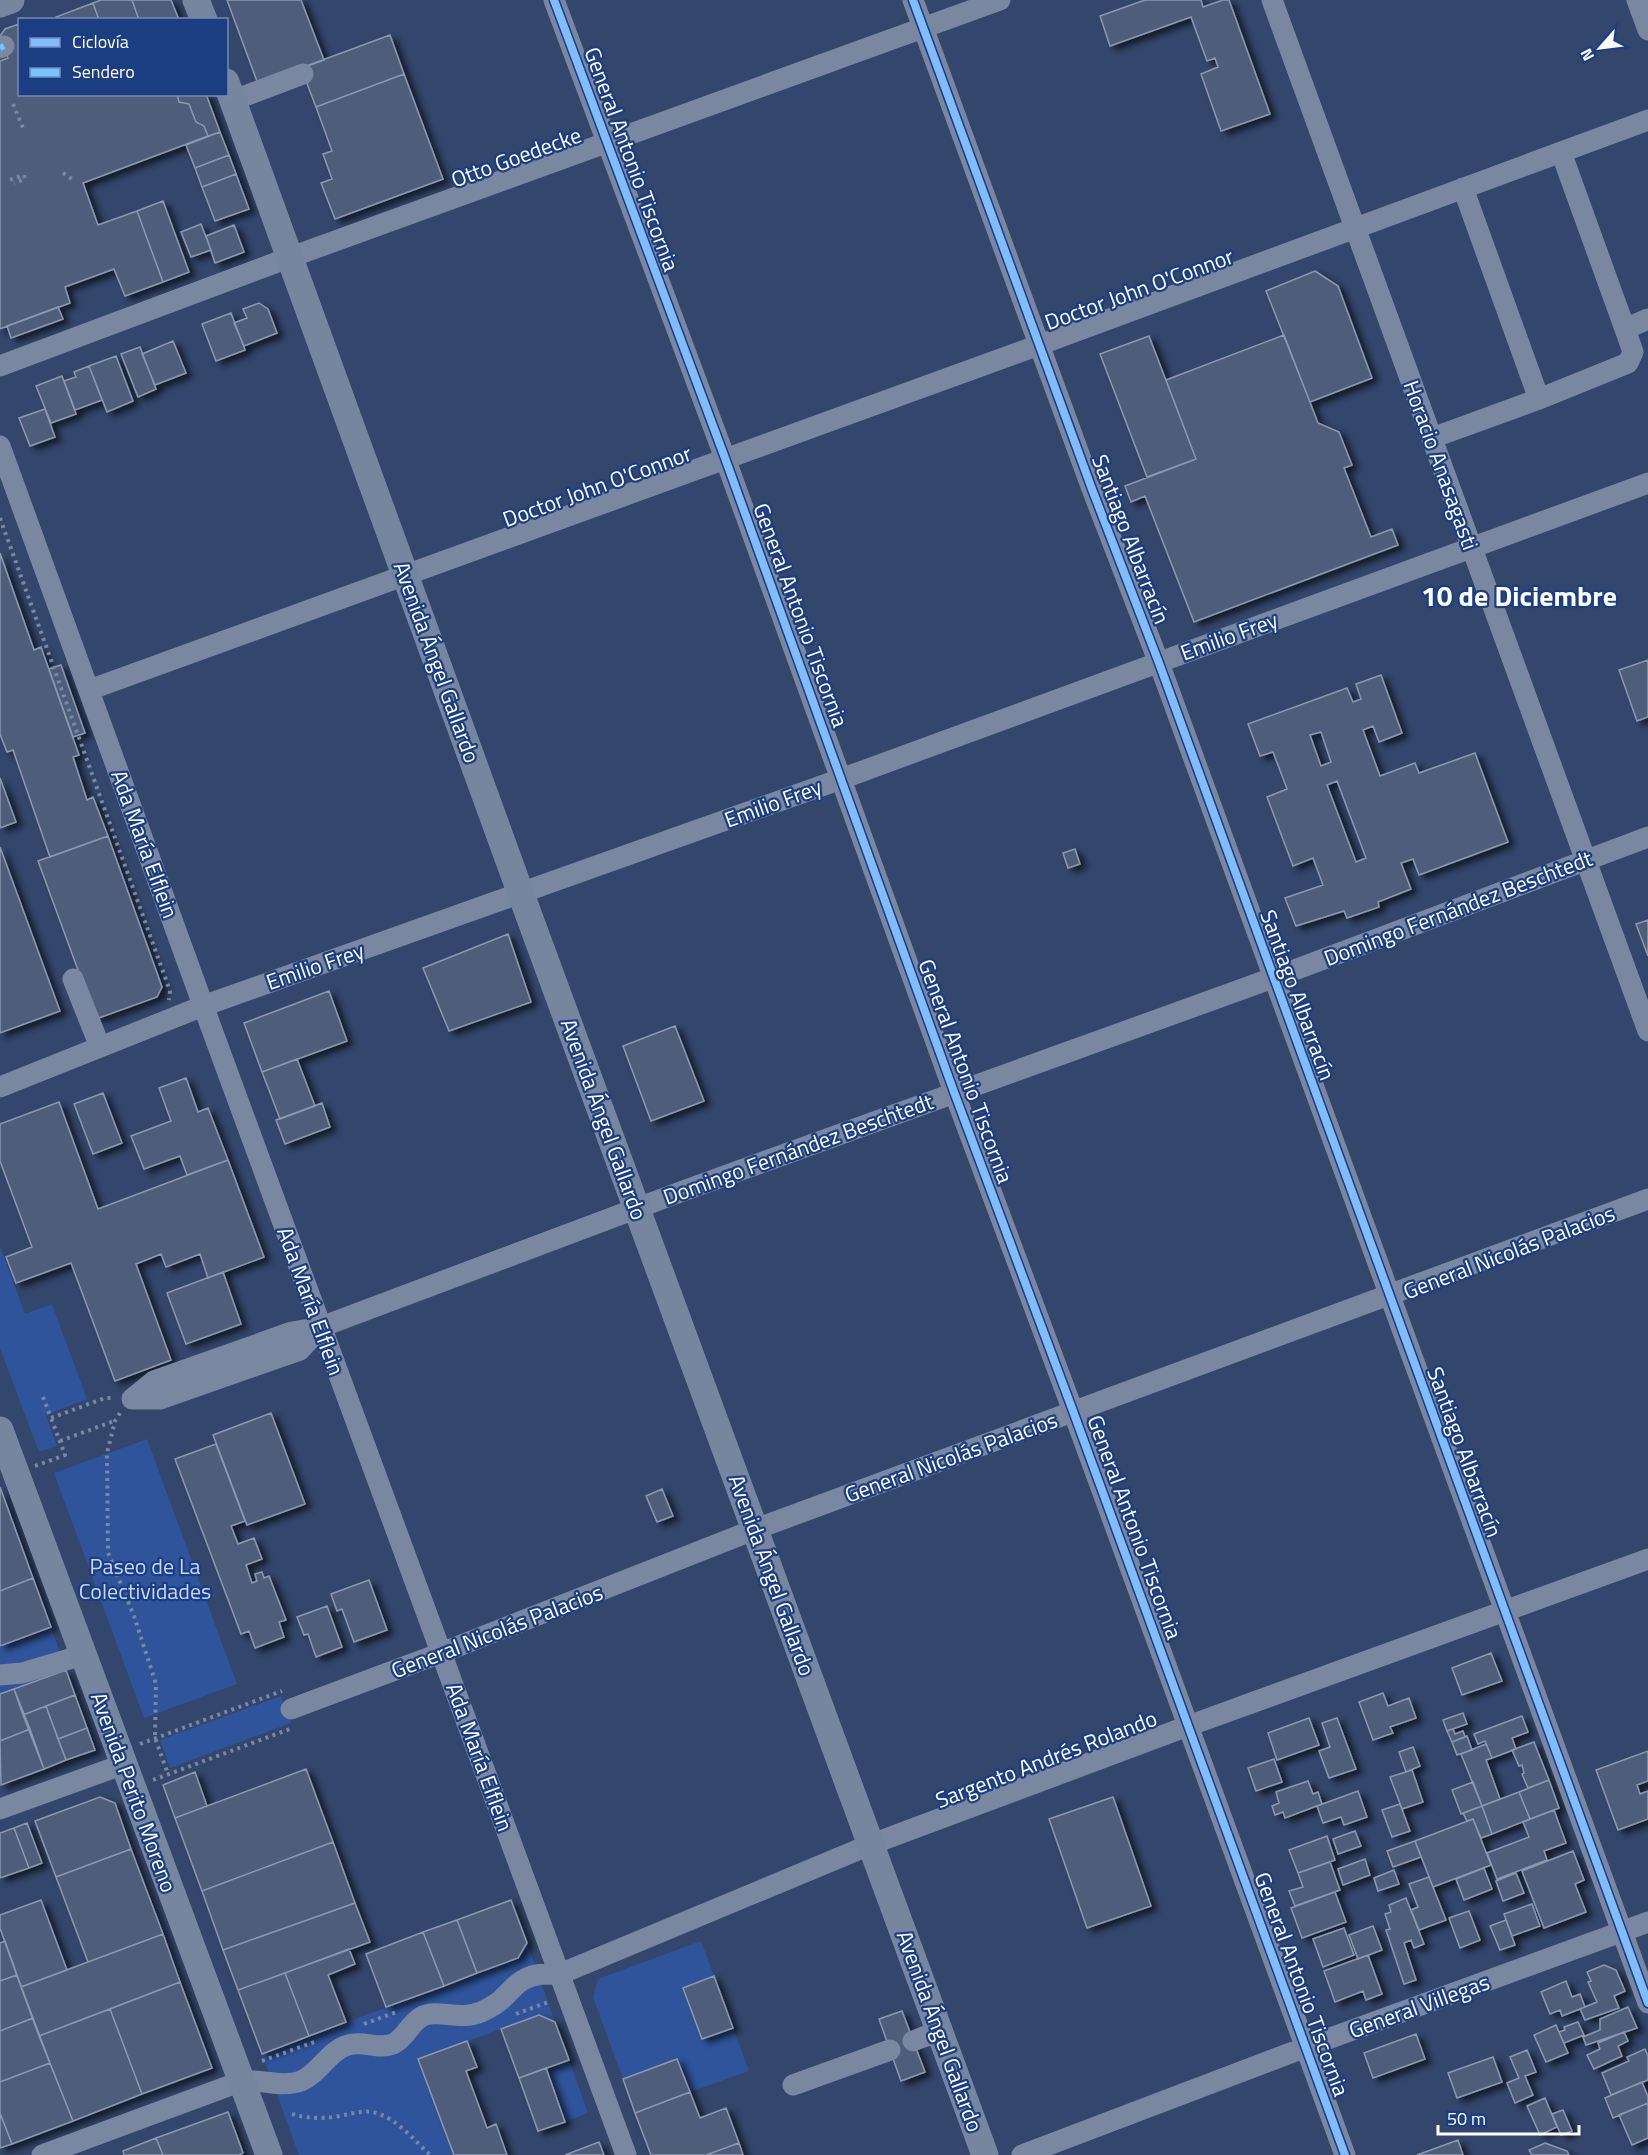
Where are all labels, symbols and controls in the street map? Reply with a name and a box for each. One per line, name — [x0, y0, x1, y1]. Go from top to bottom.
legend — [18, 18, 228, 96]
north arrow — [1570, 18, 1630, 78]
text: Ciclovía — [72, 28, 129, 55]
street label: General Antonio Tiscornia — [576, 42, 688, 276]
text: N — [1574, 45, 1600, 66]
text: Sendero — [72, 58, 135, 85]
street label: Otto Goedecke — [446, 118, 586, 196]
street label: Doctor John O'Connor — [1040, 239, 1239, 339]
street label: Horacio Anasagasti — [1395, 375, 1487, 555]
street label: Doctor John O'Connor — [498, 436, 697, 536]
street label: Santiago Albarracín — [1083, 449, 1179, 629]
street label: General Antonio Tiscornia — [745, 498, 857, 732]
street label: Avenida Ángel Gallardo — [385, 557, 489, 767]
district label: 10 de Diciembre — [1421, 574, 1617, 617]
street label: Emilio Frey — [1175, 602, 1283, 669]
street label: Ada María Elflein — [102, 765, 188, 923]
street label: Emilio Frey — [719, 769, 827, 836]
street label: Domingo Fernández Beschtedt — [1319, 841, 1597, 975]
street label: Santiago Albarracín — [1251, 905, 1345, 1085]
street label: Emilio Frey — [261, 933, 369, 999]
street label: General Antonio Tiscornia — [910, 954, 1022, 1188]
street label: Avenida Ángel Gallardo — [552, 1014, 656, 1224]
street label: Domingo Fernández Beschtedt — [658, 1084, 938, 1214]
street label: General Nicolás Palacios — [1398, 1196, 1620, 1308]
street label: Ada María Elflein — [268, 1222, 354, 1380]
street label: Santiago Albarracín — [1418, 1362, 1512, 1542]
street label: General Nicolás Palacios — [840, 1403, 1062, 1511]
street label: General Antonio Tiscornia — [1079, 1410, 1191, 1644]
street label: Avenida Ángel Gallardo — [720, 1470, 824, 1680]
park label: Paseo de La Colectividades — [79, 1549, 211, 1608]
street label: General Nicolás Palacios — [386, 1575, 608, 1687]
street label: Ada María Elflein — [437, 1678, 523, 1836]
street label: Avenida Perito Moreno — [82, 1687, 186, 1897]
street label: Sargento Andrés Rolando — [930, 1701, 1162, 1817]
street label: General Antonio Tiscornia — [1246, 1867, 1358, 2101]
street label: Avenida Ángel Gallardo — [888, 1926, 992, 2136]
street label: General Villegas — [1344, 1965, 1494, 2047]
scale bar — [1438, 2098, 1579, 2136]
text: 50 m — [1447, 2105, 1486, 2132]

